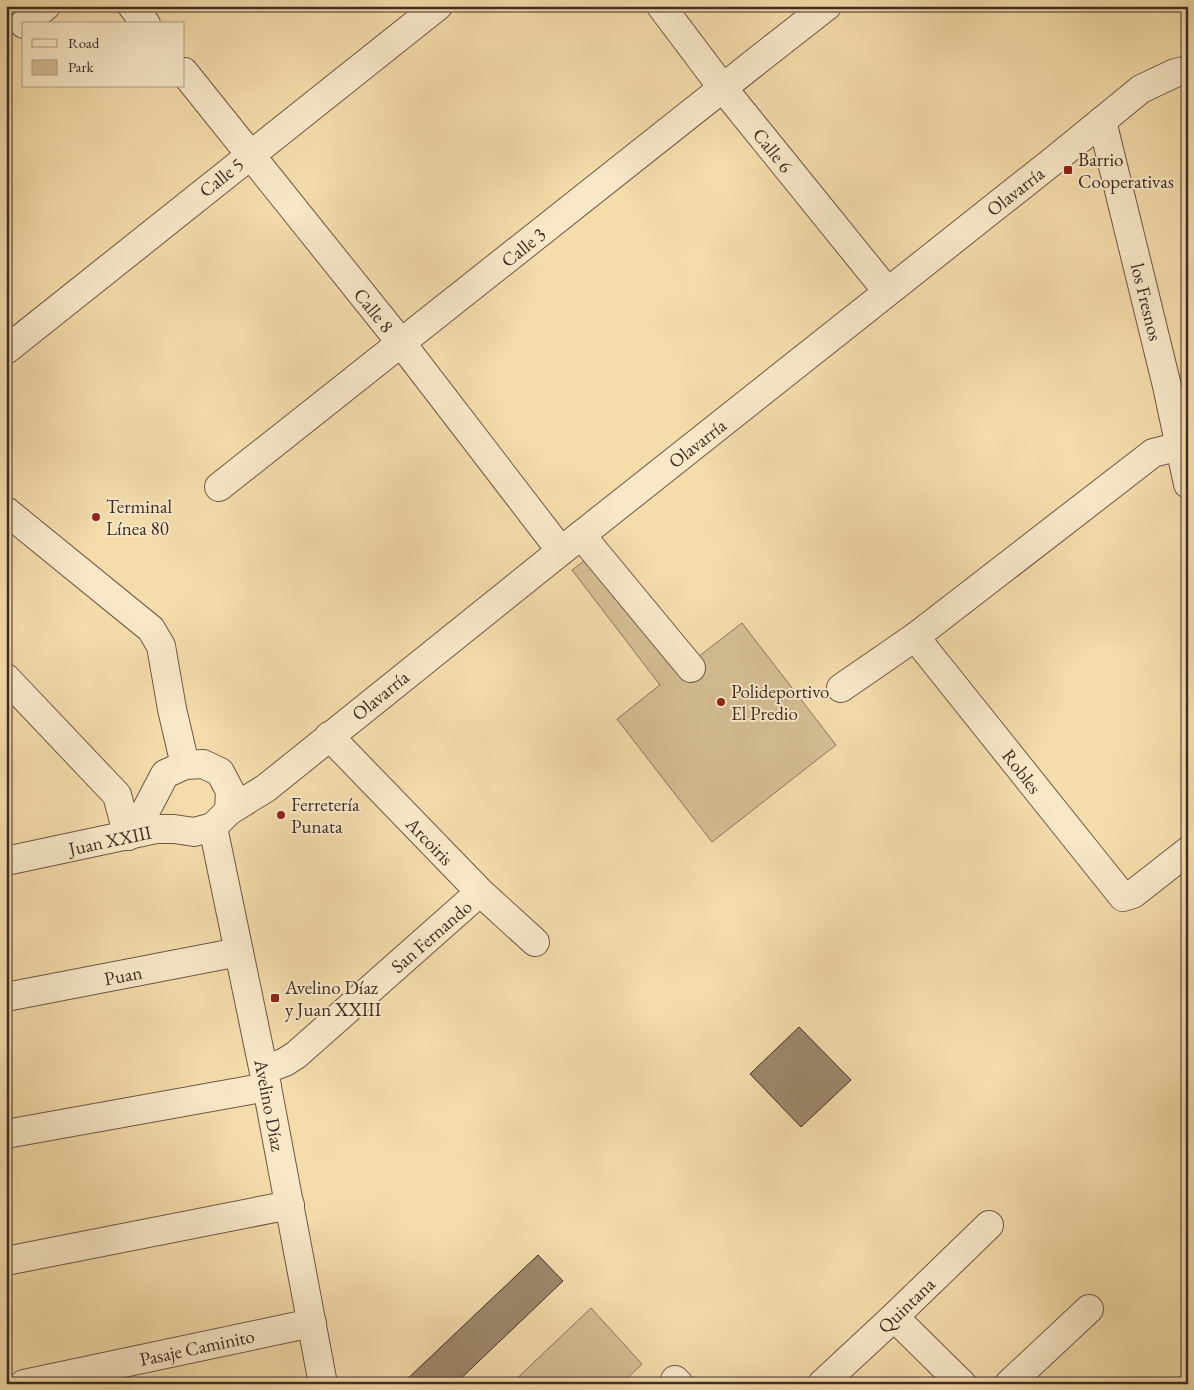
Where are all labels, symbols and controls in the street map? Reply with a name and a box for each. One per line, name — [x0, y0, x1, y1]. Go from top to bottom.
legend — [22, 22, 185, 88]
text: Road — [68, 33, 100, 52]
text: Park — [68, 57, 95, 76]
street label: Calle 6 — [747, 123, 798, 178]
place label: Barrio Cooperativas — [1078, 147, 1174, 194]
street label: Calle 5 — [194, 152, 249, 203]
street label: Olavarría — [981, 161, 1050, 222]
marker: Barrio Cooperativas — [1062, 164, 1074, 176]
street label: Calle 3 — [496, 222, 551, 273]
street label: los Fresnos — [1125, 261, 1168, 344]
street label: Calle 8 — [348, 283, 399, 338]
street label: Olavarría — [663, 413, 732, 474]
place label: Terminal Línea 80 — [106, 494, 173, 541]
marker: Terminal Línea 80 — [90, 511, 102, 523]
street label: Olavarría — [346, 664, 414, 726]
place label: Polideportivo El Predio — [731, 679, 829, 726]
marker: Polideportivo El Predio — [715, 696, 727, 708]
street label: Robles — [996, 744, 1047, 799]
place label: Ferretería Punata — [291, 792, 360, 839]
marker: Ferretería Punata — [275, 809, 287, 821]
street label: Arcoiris — [400, 811, 459, 871]
street label: Juan XXIII — [64, 819, 154, 862]
street label: San Fernando — [385, 894, 477, 979]
street label: Puan — [102, 960, 144, 991]
place label: Avelino Díaz y Juan XXIII — [284, 975, 382, 1022]
marker: Avelino Díaz y Juan XXIII — [269, 992, 281, 1004]
street label: Avelino Díaz — [248, 1056, 291, 1154]
street label: Quintana — [872, 1272, 941, 1339]
street label: Pasaje Caminito — [137, 1323, 257, 1372]

